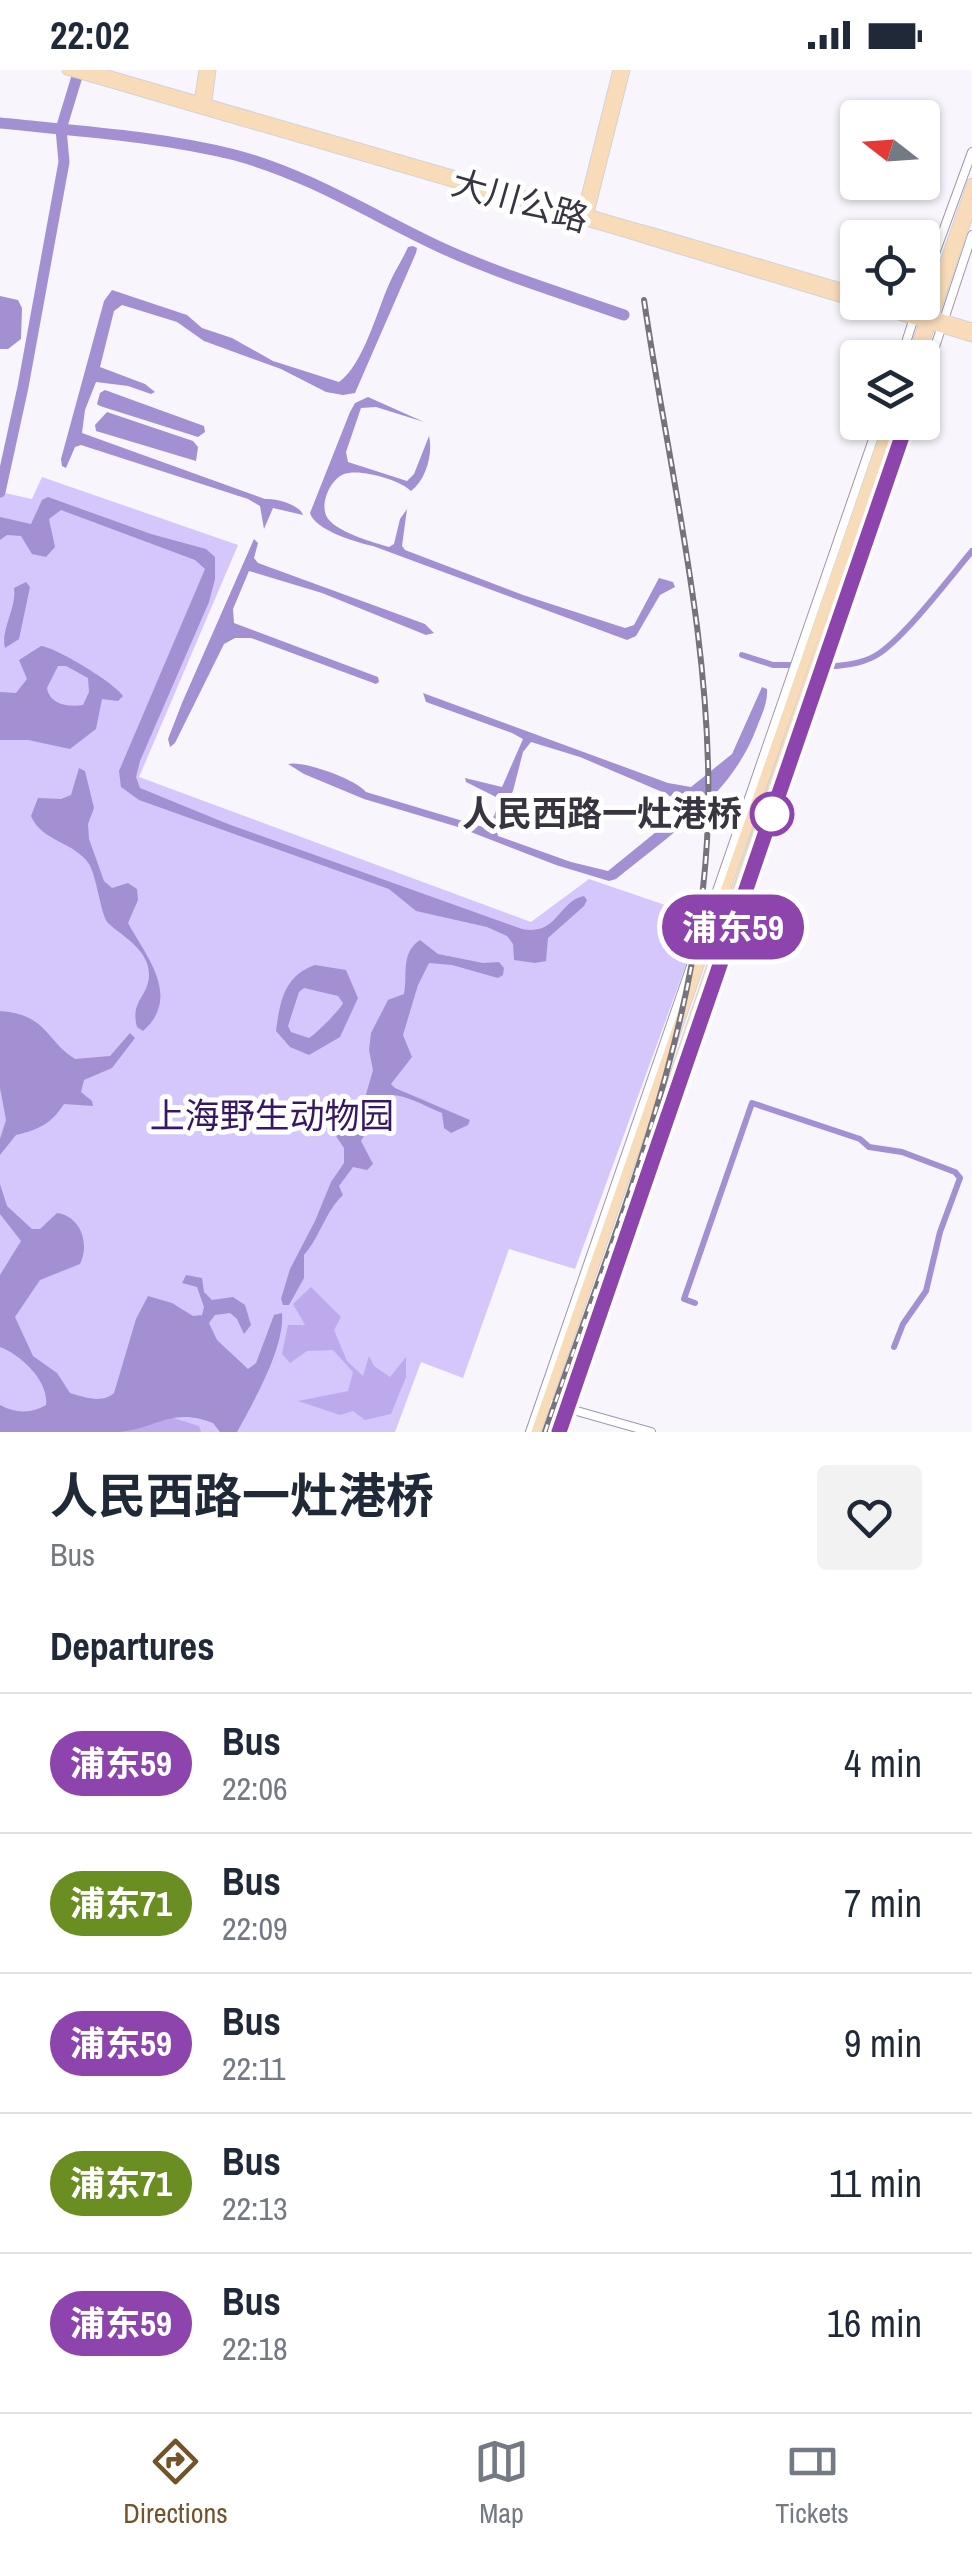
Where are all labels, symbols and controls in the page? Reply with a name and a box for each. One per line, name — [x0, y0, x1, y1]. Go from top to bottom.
text: 22:02 — [50, 10, 130, 61]
north arrow — [840, 100, 940, 200]
map controls — [840, 100, 940, 440]
street label: 大川公路 — [446, 159, 594, 242]
button: locate — [840, 220, 940, 320]
button: layers — [840, 340, 940, 440]
place label: 人民西路一灶港桥 — [462, 790, 742, 837]
marker: 人民西路一灶港桥 — [751, 793, 793, 835]
line badge: 浦东59 — [663, 894, 803, 960]
text: 浦东59 — [682, 904, 784, 951]
park label: 上海野生动物园 — [149, 1092, 395, 1139]
text: 人民西路一灶港桥 — [50, 1463, 434, 1528]
button: heart — [817, 1465, 922, 1570]
text: Bus — [50, 1533, 95, 1576]
text: Departures — [50, 1621, 215, 1672]
text: Bus — [222, 1716, 281, 1767]
text: 4 min — [844, 1738, 922, 1789]
text: 浦东59 — [70, 1740, 172, 1787]
text: 22:06 — [222, 1767, 288, 1810]
text: Bus — [222, 1856, 281, 1907]
text: 7 min — [844, 1878, 922, 1929]
text: 浦东71 — [70, 1880, 172, 1927]
text: 22:09 — [222, 1907, 288, 1950]
text: Bus — [222, 1996, 281, 2047]
text: 9 min — [844, 2018, 922, 2069]
text: 浦东59 — [70, 2020, 172, 2067]
text: 22:11 — [222, 2047, 286, 2090]
text: Bus — [222, 2136, 281, 2187]
text: 11 min — [829, 2158, 922, 2209]
text: 浦东71 — [70, 2160, 172, 2207]
text: 22:13 — [222, 2187, 288, 2230]
text: Bus — [222, 2276, 281, 2327]
text: 16 min — [827, 2298, 922, 2349]
text: 浦东59 — [70, 2300, 172, 2347]
text: 22:18 — [222, 2327, 288, 2370]
tab: Directions — [123, 2434, 228, 2532]
tab: Map — [474, 2434, 529, 2532]
tab: Tickets — [775, 2434, 849, 2532]

